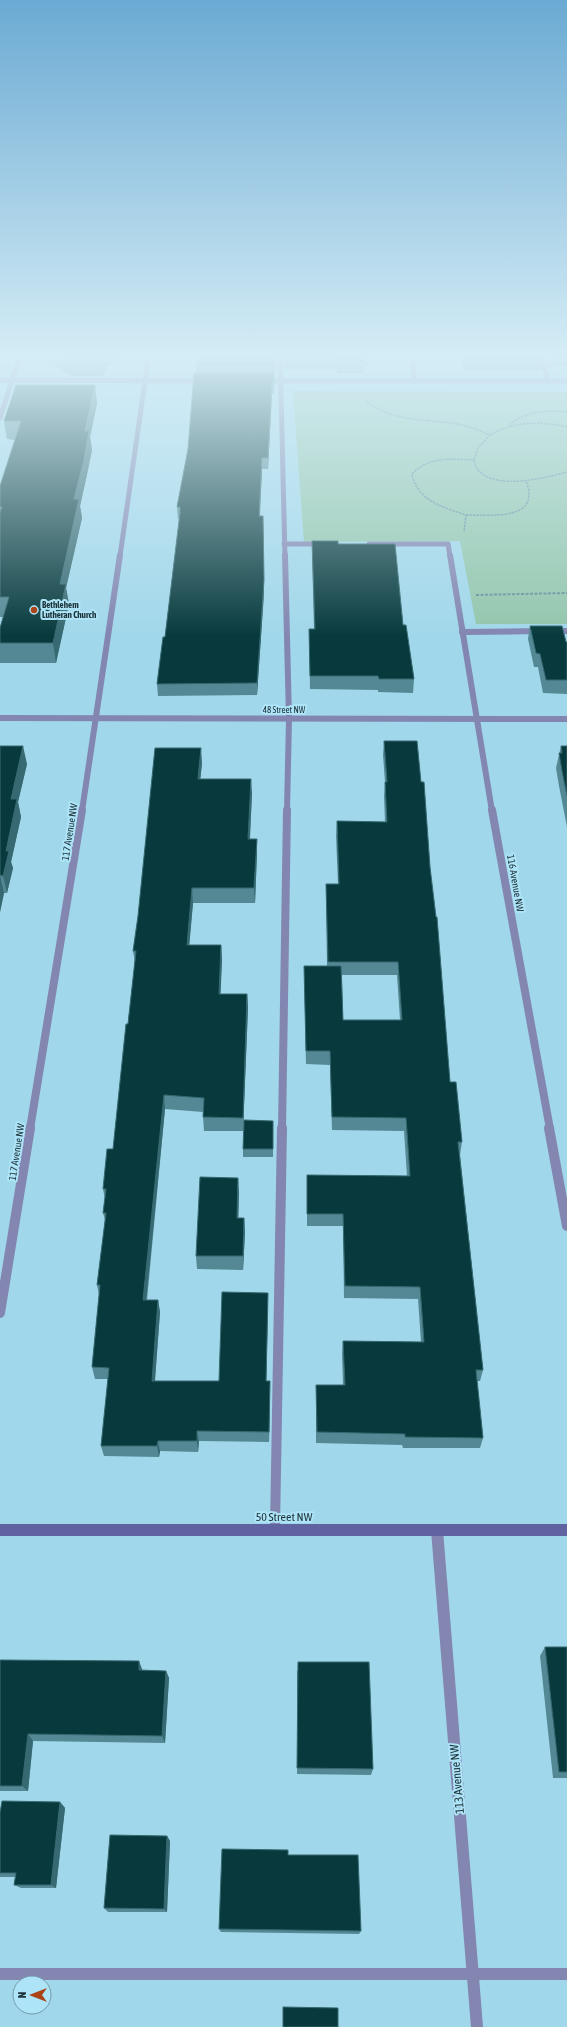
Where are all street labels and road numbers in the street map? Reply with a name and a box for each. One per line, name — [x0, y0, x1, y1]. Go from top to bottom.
street label: 48 Street NW — [263, 705, 306, 715]
street label: 117 Avenue NW — [60, 802, 80, 861]
street label: 116 Avenue NW — [505, 854, 526, 913]
street label: 117 Avenue NW — [7, 1122, 27, 1181]
street label: 50 Street NW — [256, 1510, 313, 1524]
street label: 113 Avenue NW — [447, 1744, 467, 1814]

